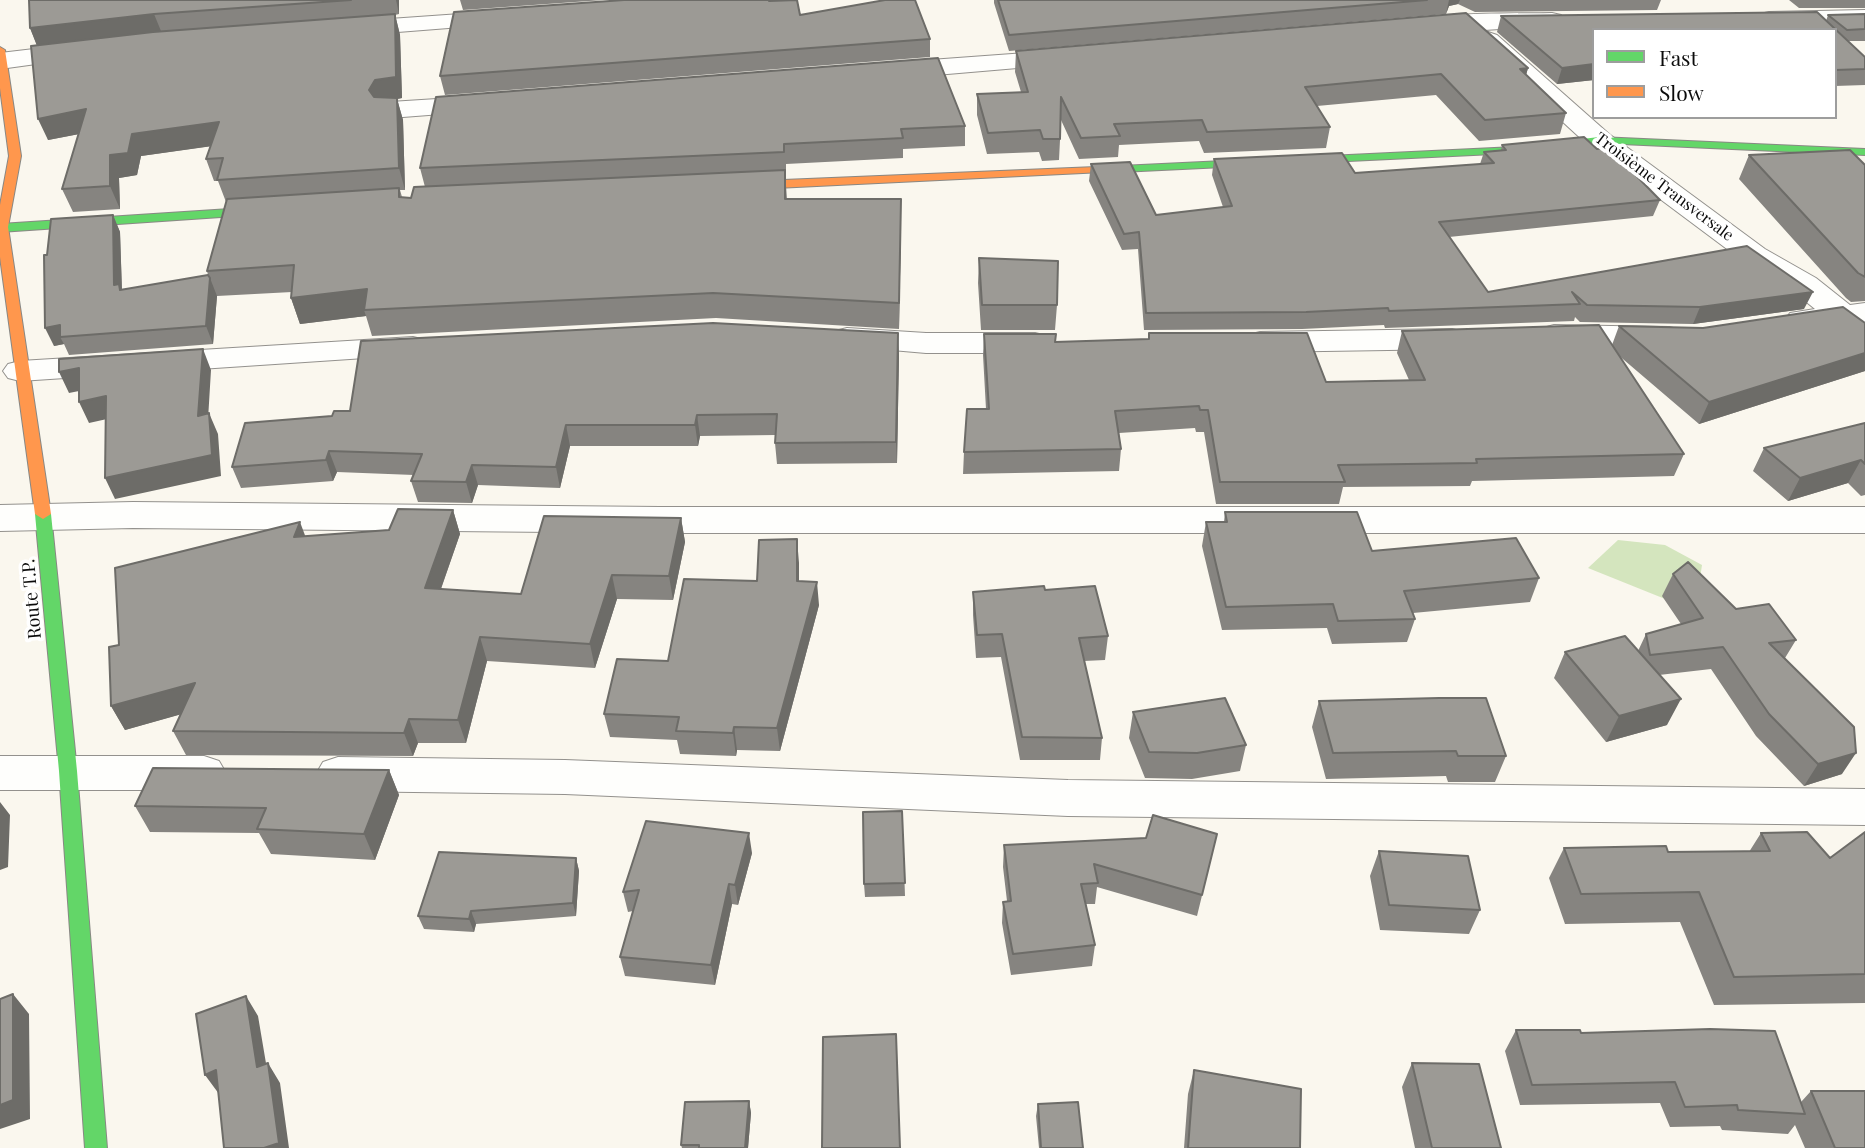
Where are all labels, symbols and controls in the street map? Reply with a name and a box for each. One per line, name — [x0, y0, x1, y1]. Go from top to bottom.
legend — [1592, 28, 1837, 119]
text: Fast — [1659, 43, 1698, 71]
text: Slow — [1659, 78, 1704, 106]
street label: Troisième Transversale — [1591, 129, 1737, 245]
street label: Route T.P. — [18, 558, 46, 640]

